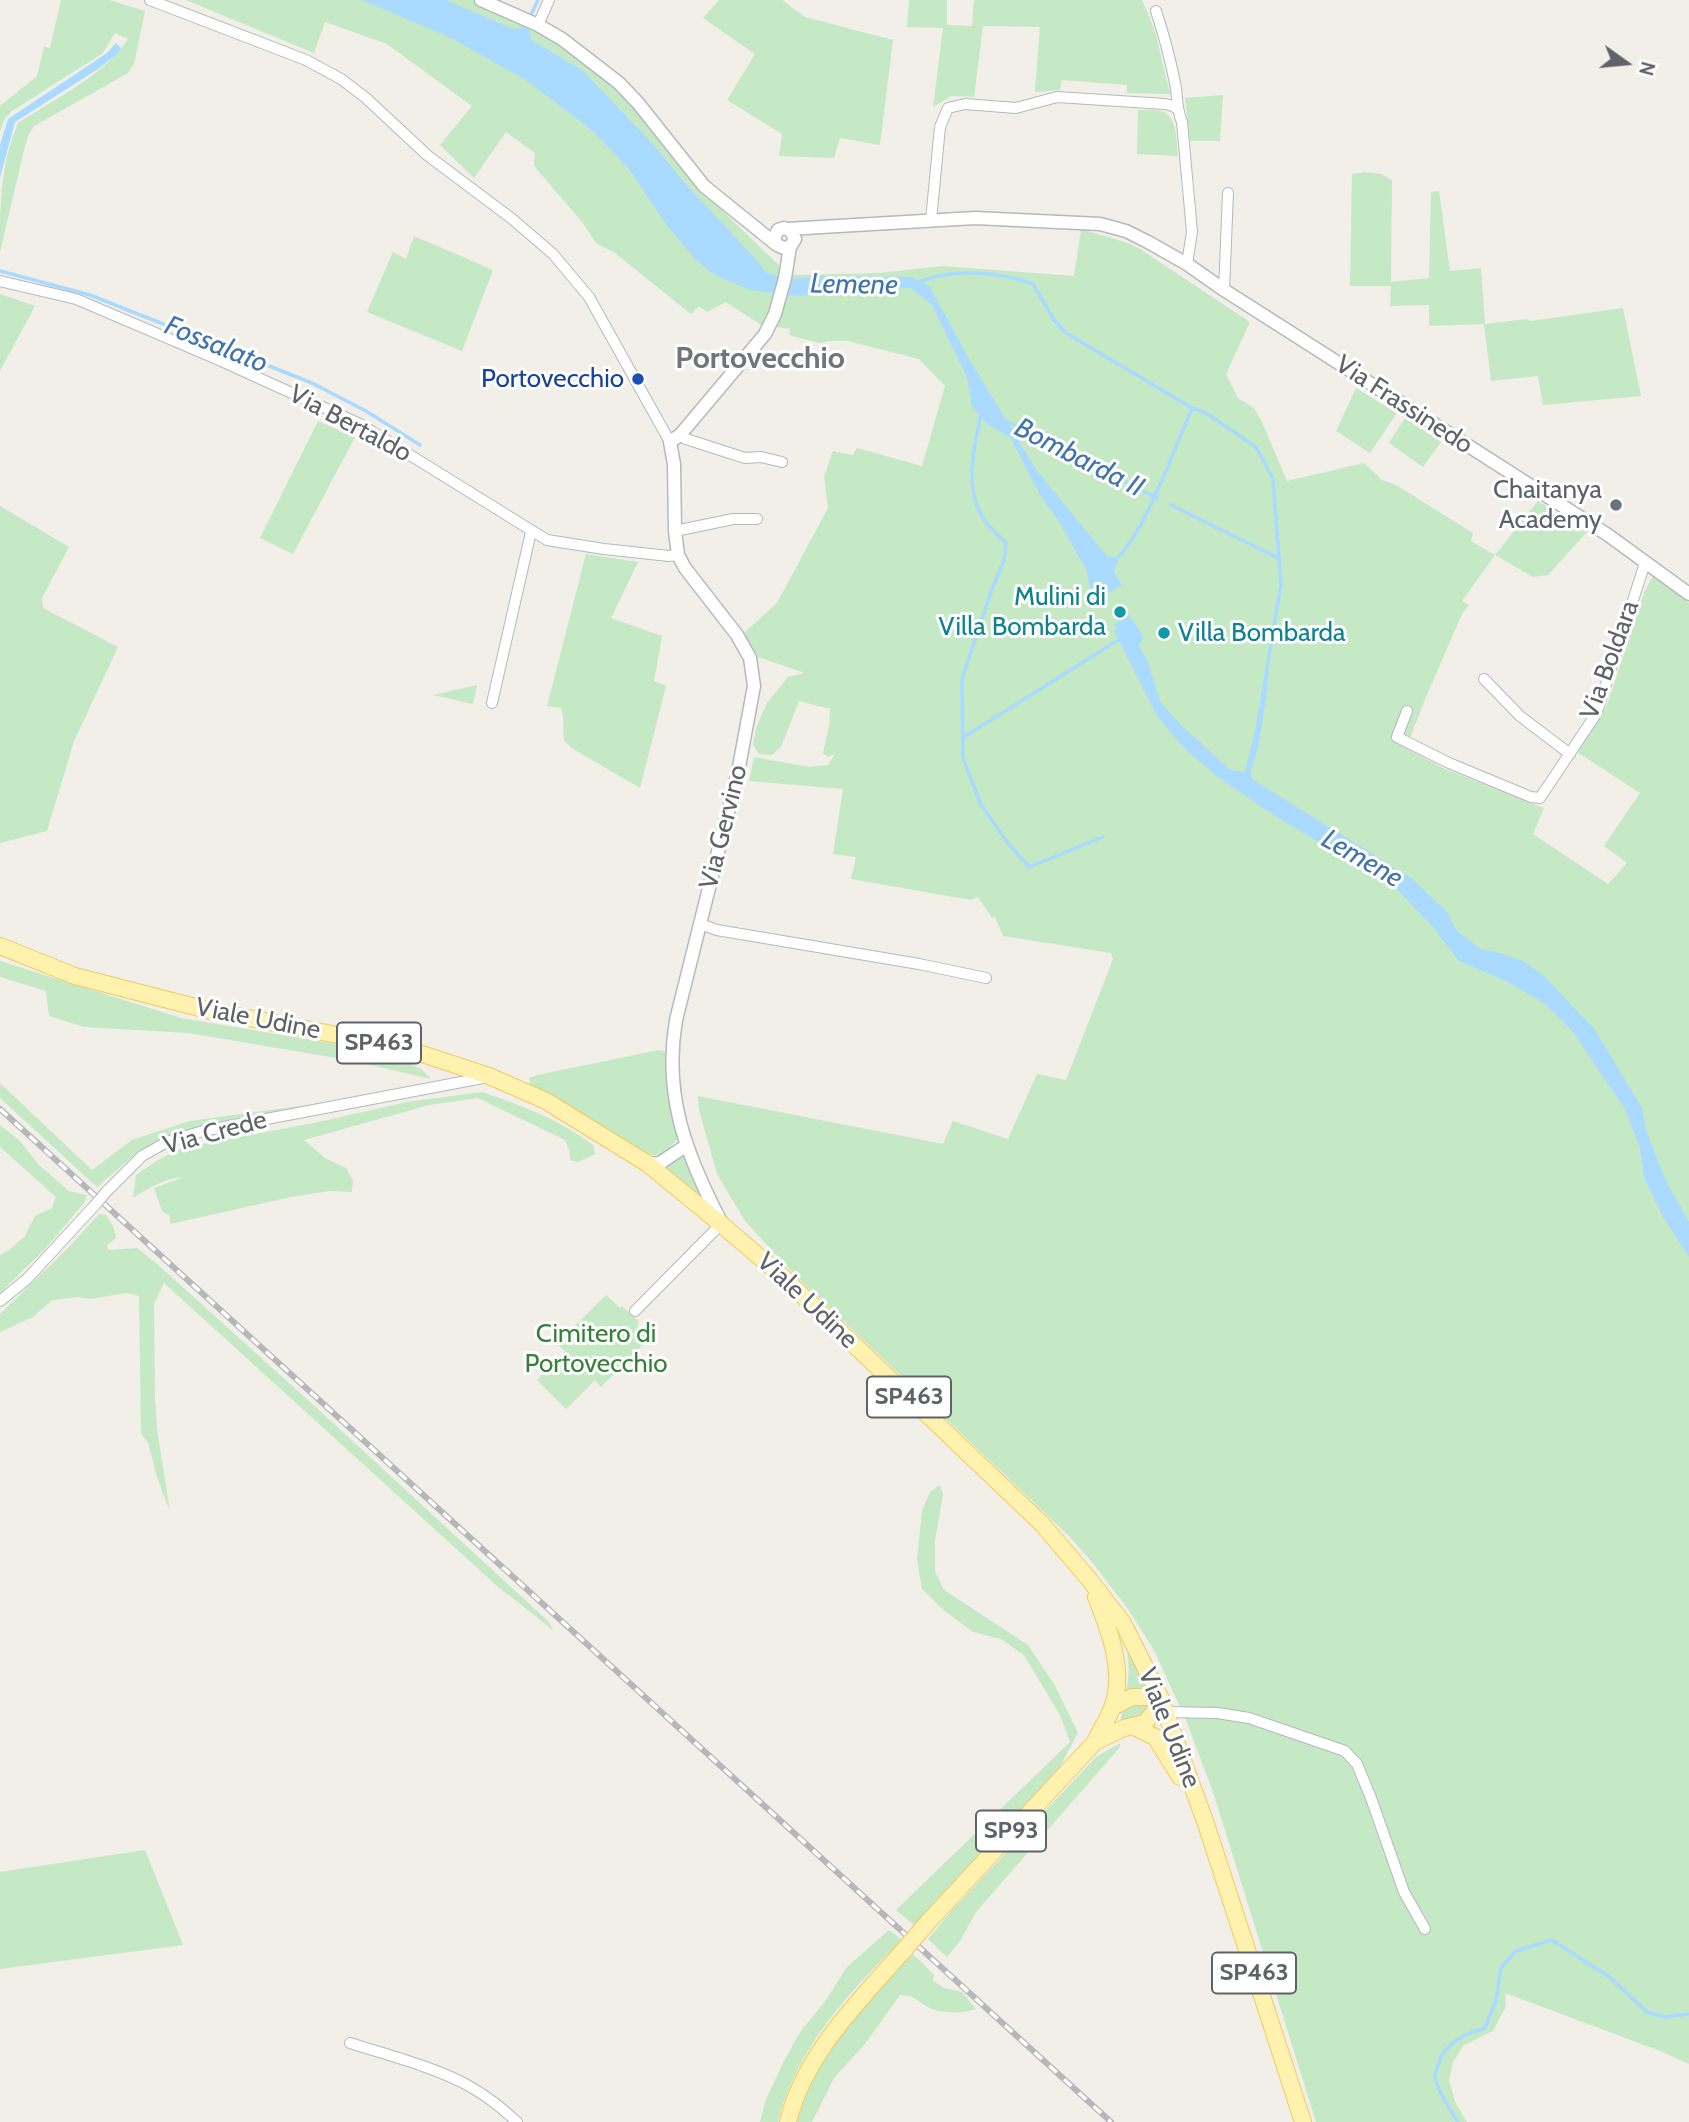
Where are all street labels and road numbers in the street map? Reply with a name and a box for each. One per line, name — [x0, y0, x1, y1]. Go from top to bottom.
street label: Via Frassinedo — [1329, 349, 1479, 461]
street label: Via Bertaldo — [284, 379, 416, 469]
street label: Via Boldara — [1574, 596, 1646, 724]
street label: Via Gervino — [694, 762, 754, 892]
street label: Viale Udine — [193, 992, 323, 1046]
road number: SP463 — [337, 1023, 421, 1064]
street label: Via Crede — [160, 1104, 270, 1162]
street label: Viale Udine — [750, 1246, 864, 1356]
road number: SP463 — [867, 1377, 951, 1418]
street label: Viale Udine — [1131, 1664, 1207, 1792]
road number: SP93 — [976, 1810, 1046, 1852]
road number: SP463 — [1212, 1952, 1296, 1994]

